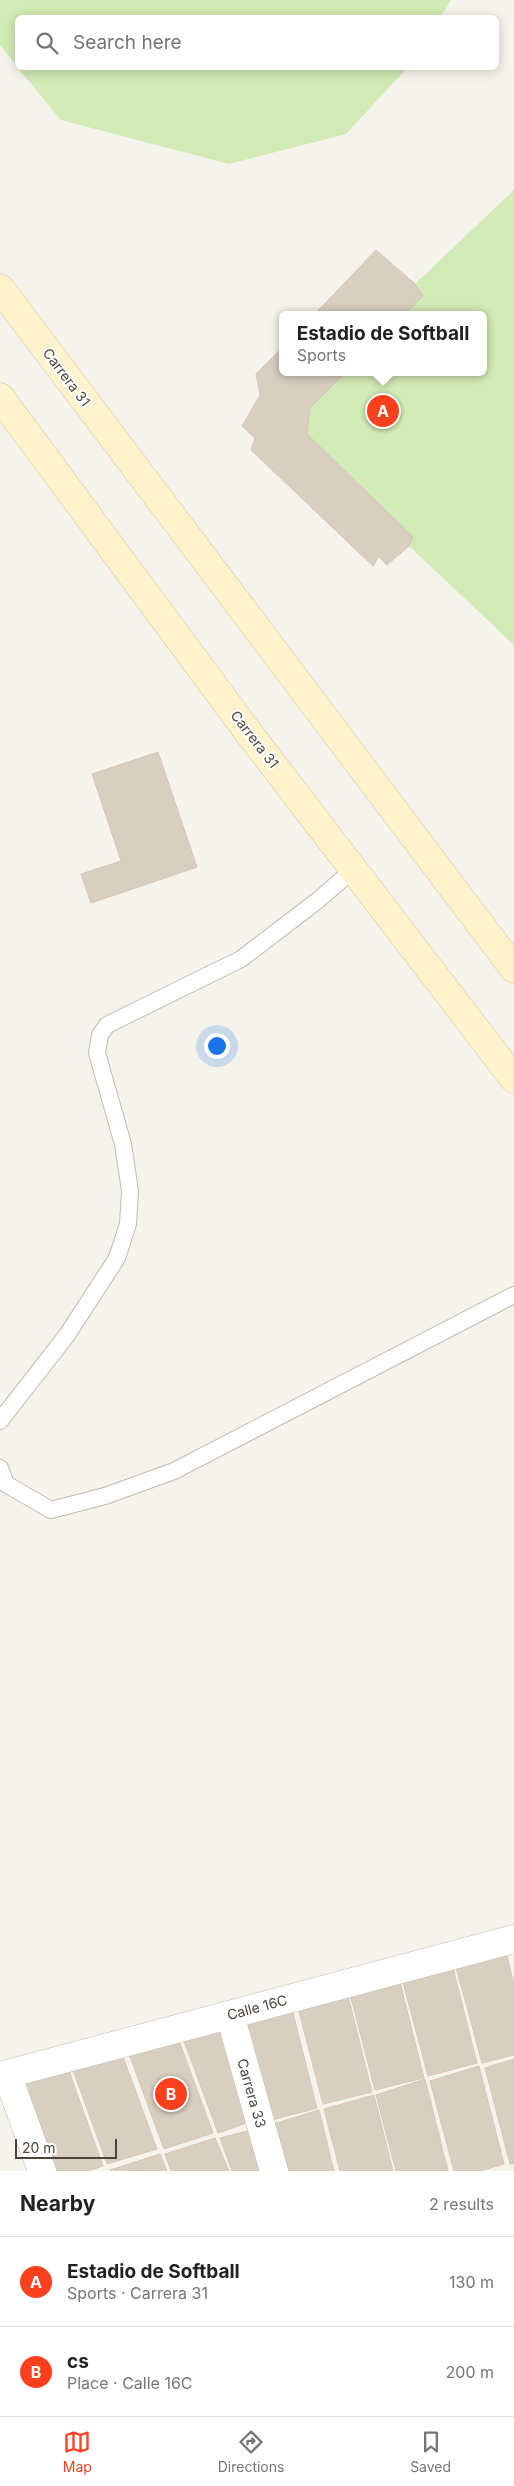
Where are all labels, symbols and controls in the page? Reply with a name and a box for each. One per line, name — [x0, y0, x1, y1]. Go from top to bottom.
search box — [15, 15, 499, 70]
icon: search — [33, 29, 61, 57]
text: Search here — [73, 31, 182, 54]
popup — [279, 311, 487, 376]
text: Estadio de Softball — [297, 322, 469, 345]
street label: Carrera 31 — [40, 345, 94, 409]
text: Sports — [297, 345, 346, 365]
pin: A — [367, 392, 399, 430]
street label: Carrera 31 — [227, 707, 283, 771]
your location — [204, 1033, 230, 1059]
street label: Calle 16C — [225, 1991, 289, 2023]
street label: Carrera 33 — [234, 2056, 270, 2130]
pin: B — [155, 2075, 187, 2113]
scale bar — [15, 2136, 118, 2159]
text: 20 m — [22, 2139, 56, 2156]
text: Nearby — [20, 2191, 95, 2216]
text: 2 results — [429, 2194, 494, 2214]
text: Estadio de Softball — [67, 2260, 240, 2283]
text: A — [30, 2272, 42, 2292]
text: 130 m — [449, 2272, 494, 2292]
text: Sports · Carrera 31 — [67, 2283, 208, 2303]
text: cs — [67, 2350, 89, 2373]
text: B — [31, 2362, 41, 2382]
text: 200 m — [446, 2362, 494, 2382]
text: Place · Calle 16C — [67, 2373, 193, 2393]
tab: Map — [63, 2428, 92, 2475]
tab: Directions — [218, 2428, 284, 2475]
tab: Saved — [410, 2428, 451, 2475]

